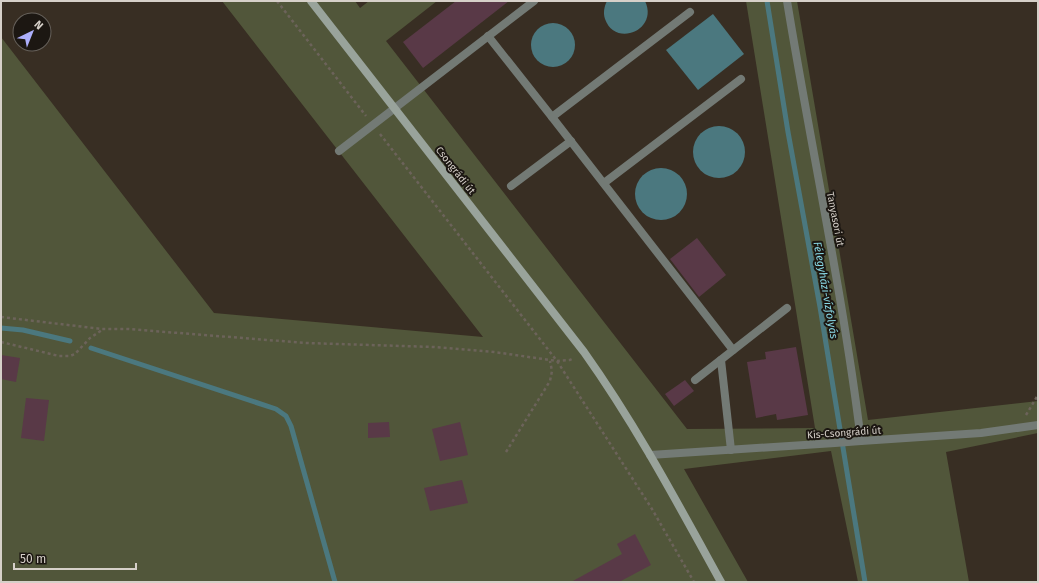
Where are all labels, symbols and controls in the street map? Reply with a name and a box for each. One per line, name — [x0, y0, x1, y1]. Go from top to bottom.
north arrow — [12, 12, 52, 52]
text: N — [31, 18, 46, 32]
street label: Csongrádi út — [433, 144, 478, 197]
street label: Tanyasori út — [824, 191, 847, 248]
water label: Félegyházi-vízfolyás — [811, 240, 840, 340]
street label: Kis-Csongrádi út — [807, 423, 882, 442]
scale bar — [14, 545, 136, 571]
text: 50 m — [20, 552, 46, 566]

